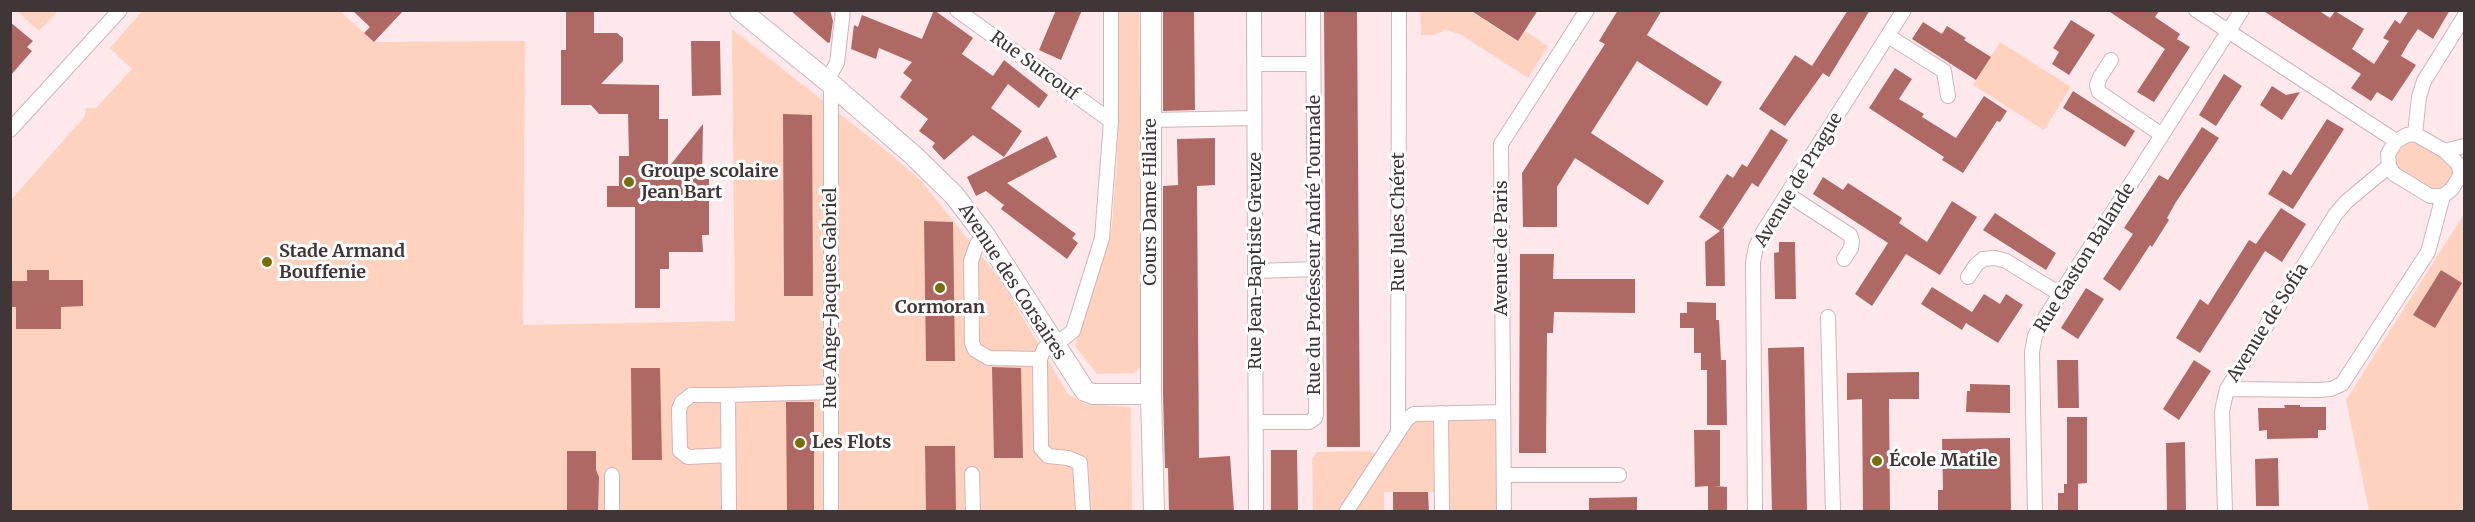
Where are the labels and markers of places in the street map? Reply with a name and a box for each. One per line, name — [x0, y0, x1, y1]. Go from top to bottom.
place label: Groupe scolaire Jean Bart — [641, 161, 779, 204]
marker: Groupe scolaire Jean Bart — [622, 175, 636, 189]
place label: Stade Armand Bouffenie — [279, 241, 405, 284]
marker: Stade Armand Bouffenie — [260, 255, 274, 269]
marker: Cormoran — [933, 281, 947, 295]
place label: Cormoran — [895, 297, 985, 319]
place label: Les Flots — [812, 432, 891, 454]
marker: Les Flots — [793, 436, 807, 450]
place label: École Matile — [1889, 450, 1998, 472]
marker: École Matile — [1870, 454, 1884, 468]

